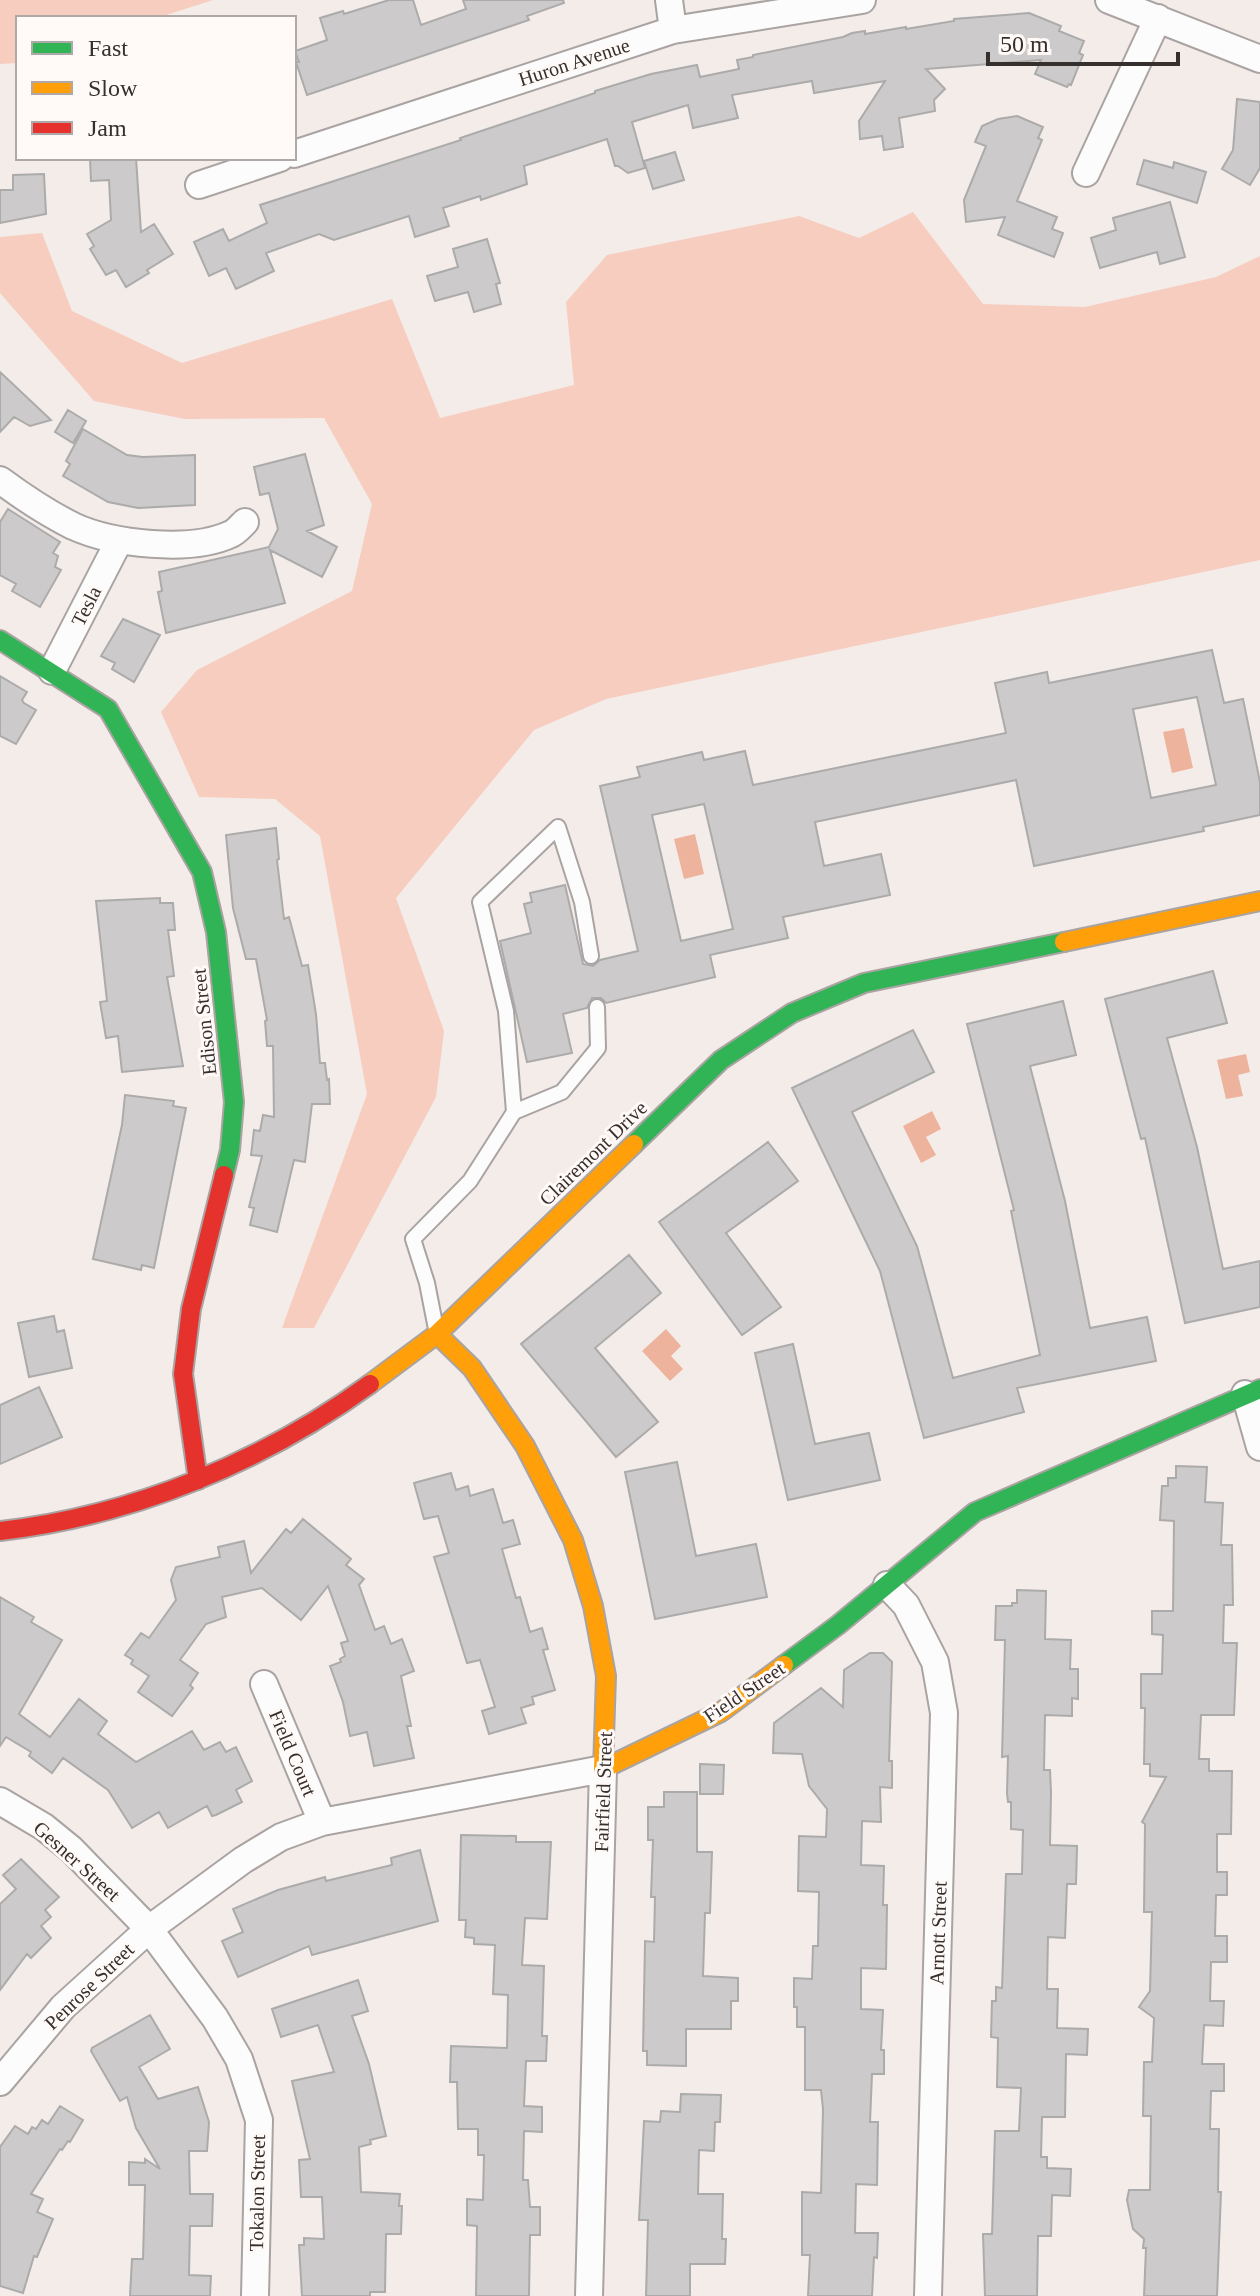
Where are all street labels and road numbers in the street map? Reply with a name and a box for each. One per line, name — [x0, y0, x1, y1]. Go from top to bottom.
street label: Huron Avenue — [516, 34, 633, 90]
street label: Tesla — [67, 582, 105, 630]
street label: Edison Street — [187, 967, 221, 1076]
street label: Clairemont Drive — [535, 1096, 651, 1210]
street label: Field Street — [699, 1657, 789, 1727]
street label: Field Court — [265, 1707, 321, 1800]
street label: Fairfield Street — [590, 1731, 616, 1853]
street label: Gesner Street — [29, 1817, 125, 1906]
street label: Arnott Street — [925, 1880, 951, 1985]
street label: Penrose Street — [40, 1938, 138, 2034]
street label: Tokalon Street — [245, 2134, 269, 2252]

